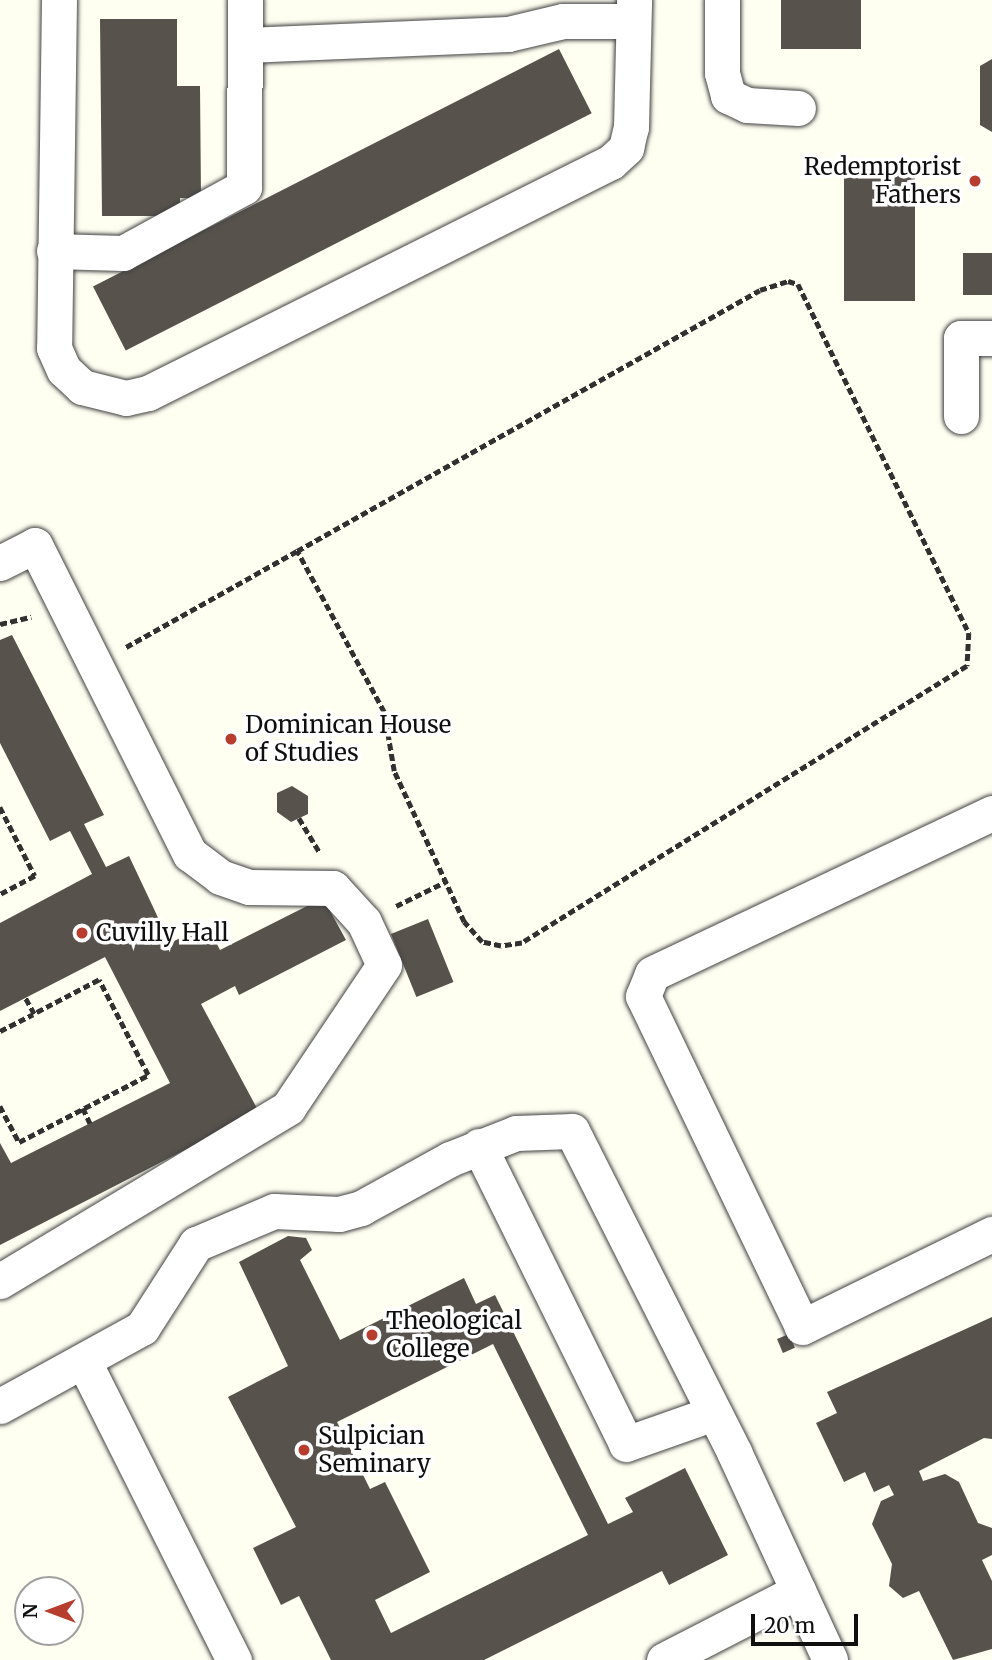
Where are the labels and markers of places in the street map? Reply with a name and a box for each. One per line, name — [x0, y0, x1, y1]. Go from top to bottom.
place label: Redemptorist Fathers — [804, 153, 961, 209]
marker: Redemptorist Fathers — [967, 173, 983, 189]
place label: Dominican House of Studies — [245, 711, 451, 767]
marker: Dominican House of Studies — [223, 731, 239, 747]
place label: Cuvilly Hall — [96, 919, 229, 947]
marker: Cuvilly Hall — [74, 925, 90, 941]
place label: Theological College — [386, 1307, 522, 1363]
marker: Theological College — [364, 1327, 380, 1343]
place label: Sulpician Seminary — [318, 1422, 431, 1478]
marker: Sulpician Seminary — [296, 1442, 312, 1458]

